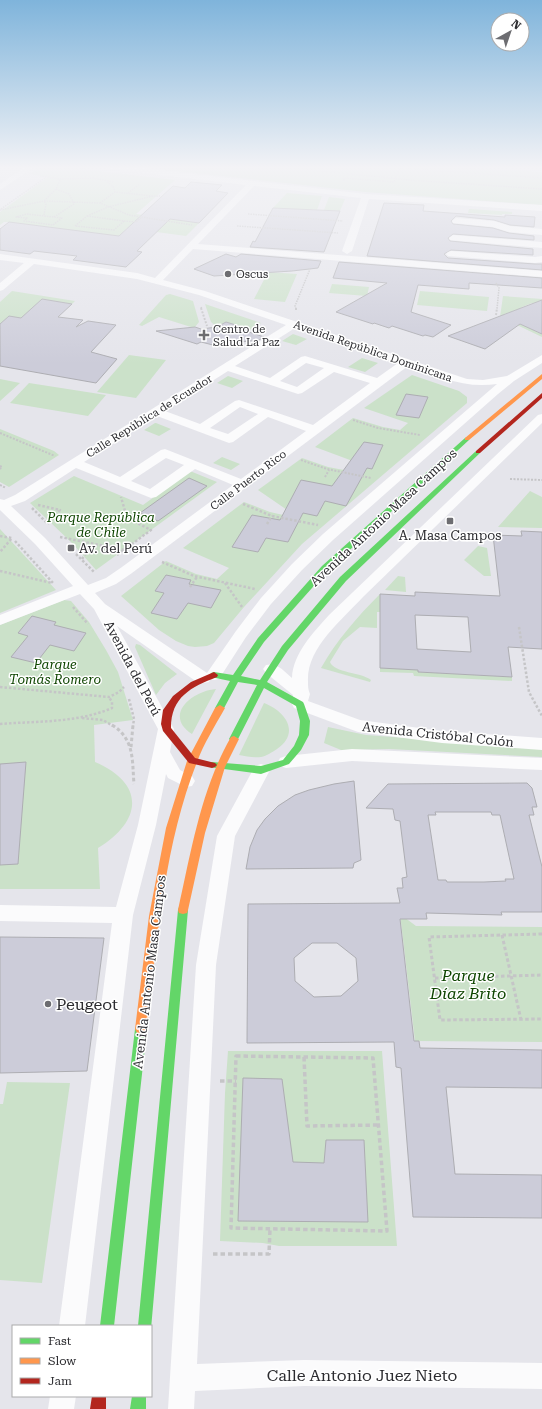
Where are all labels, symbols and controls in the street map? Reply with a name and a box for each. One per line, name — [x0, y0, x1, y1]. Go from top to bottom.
north arrow — [490, 12, 530, 52]
text: N — [509, 17, 524, 33]
place label: Oscus — [236, 268, 268, 281]
marker: Oscus — [223, 269, 233, 279]
street label: Avenida República Dominicana — [292, 318, 454, 385]
place label: Centro de Salud La Paz — [213, 323, 280, 349]
marker: Centro de Salud La Paz — [198, 329, 210, 341]
street label: Calle República de Ecuador — [84, 372, 215, 461]
street label: Avenida Antonio Masa Campos — [307, 445, 460, 589]
street label: Calle Puerto Rico — [208, 447, 289, 513]
park label: Parque República de Chile — [46, 510, 155, 540]
marker: A. Masa Campos — [445, 516, 455, 526]
place label: A. Masa Campos — [399, 528, 501, 543]
place label: Av. del Perú — [79, 541, 152, 556]
marker: Av. del Perú — [66, 543, 76, 553]
street label: Avenida del Perú — [101, 618, 164, 718]
park label: Parque Tomás Romero — [9, 657, 101, 687]
street label: Avenida Cristóbal Colón — [361, 719, 515, 750]
street label: Avenida Antonio Masa Campos — [130, 874, 169, 1070]
park label: Parque Díaz Brito — [429, 966, 506, 1003]
place label: Peugeot — [56, 995, 118, 1014]
marker: Peugeot — [43, 999, 53, 1009]
legend — [12, 1325, 152, 1397]
text: Fast — [48, 1334, 72, 1348]
text: Slow — [48, 1354, 76, 1368]
street label: Calle Antonio Juez Nieto — [267, 1366, 458, 1385]
text: Jam — [48, 1374, 72, 1388]

